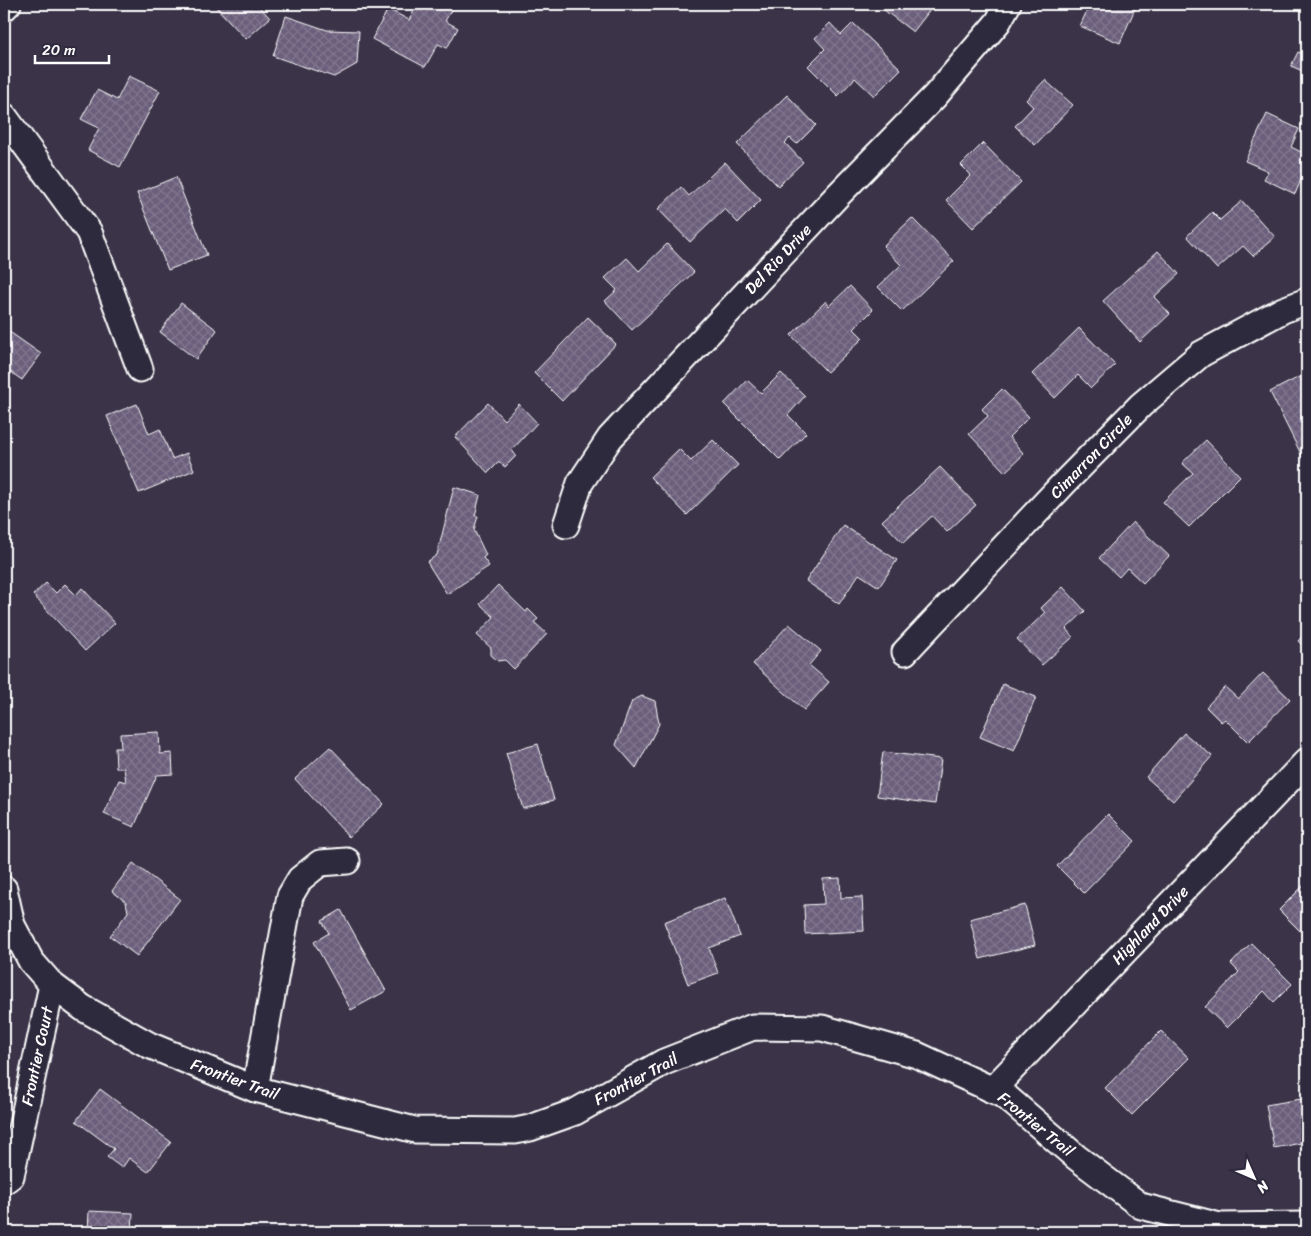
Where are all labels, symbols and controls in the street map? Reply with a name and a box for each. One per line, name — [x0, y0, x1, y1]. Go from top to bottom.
scale bar — [35, 32, 109, 64]
text: 20 m — [42, 37, 76, 63]
street label: Del Rio Drive — [737, 217, 819, 301]
street label: Cimarron Circle — [1042, 406, 1140, 506]
street label: Highland Drive — [1104, 878, 1196, 972]
street label: Frontier Court — [12, 1003, 62, 1108]
street label: Frontier Trail — [588, 1044, 684, 1113]
street label: Frontier Trail — [187, 1050, 284, 1109]
street label: Frontier Trail — [991, 1084, 1081, 1165]
north arrow — [1228, 1154, 1278, 1204]
text: N — [1250, 1174, 1276, 1199]

